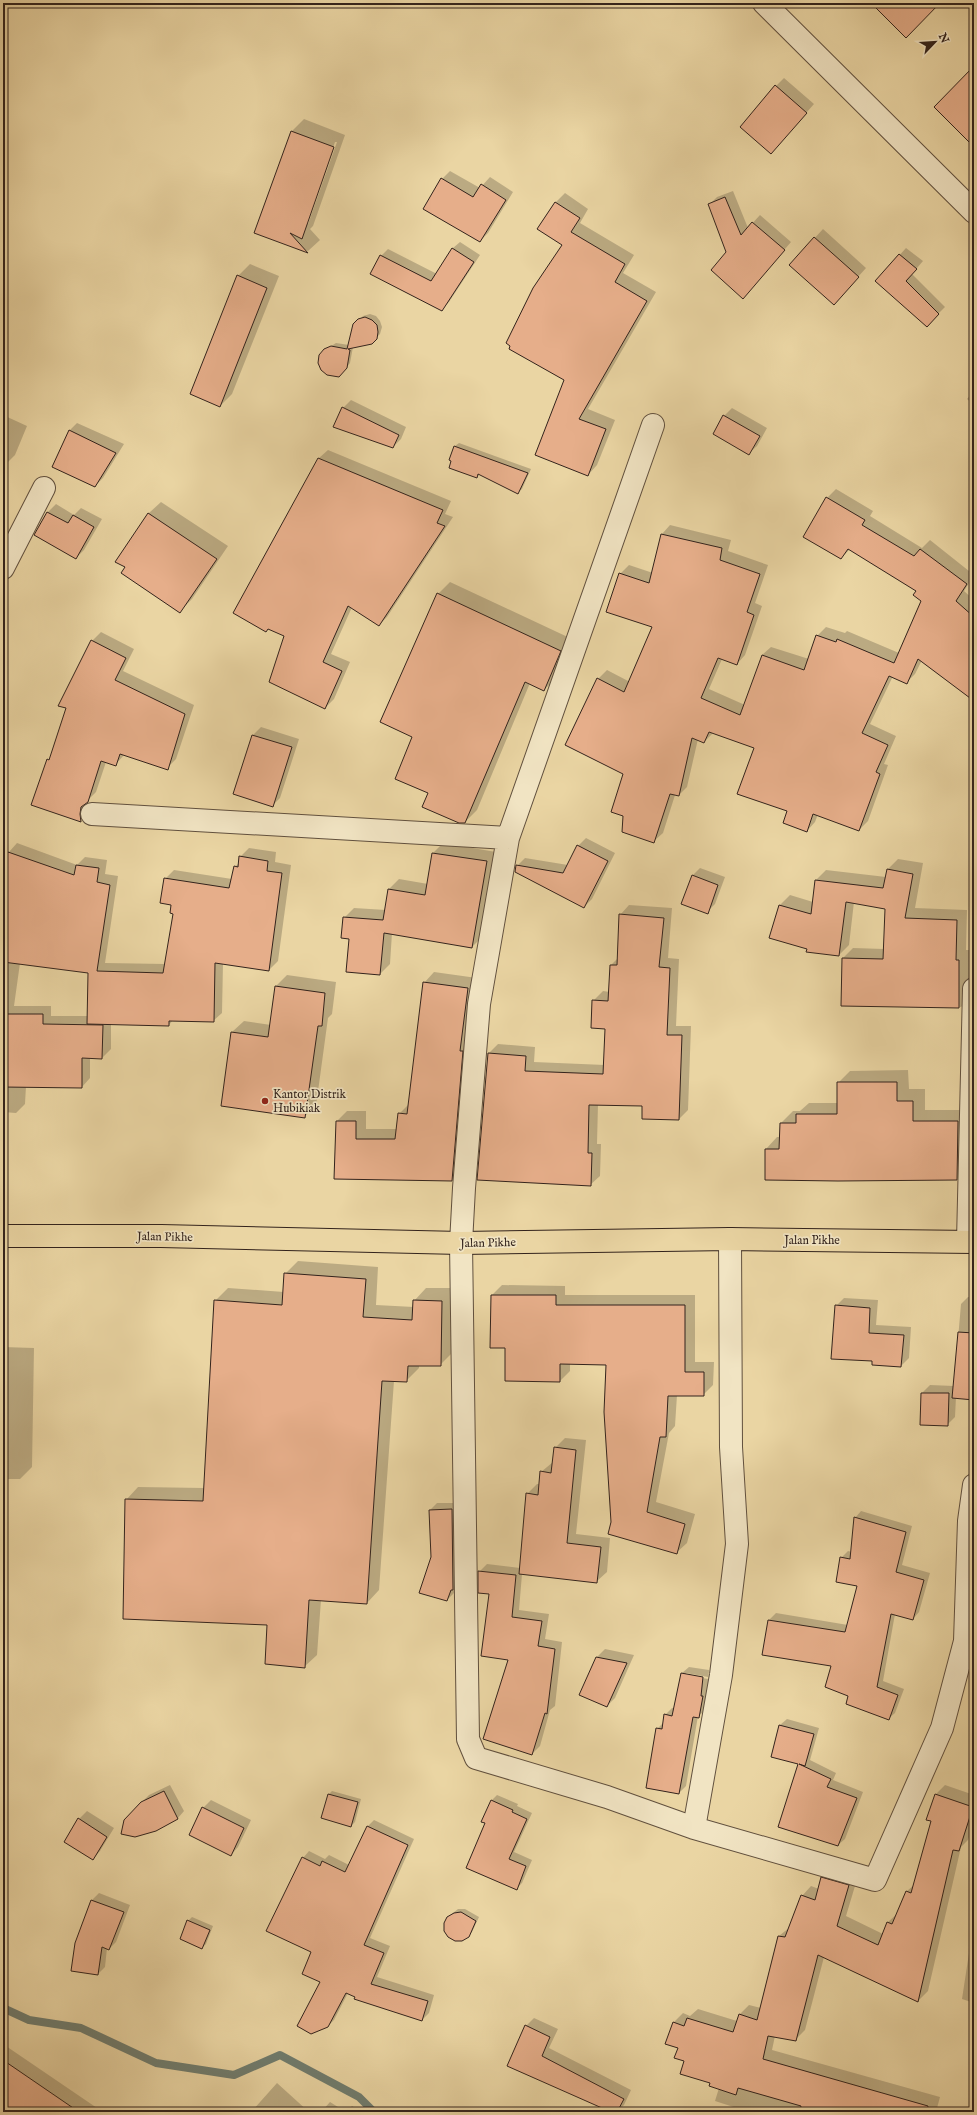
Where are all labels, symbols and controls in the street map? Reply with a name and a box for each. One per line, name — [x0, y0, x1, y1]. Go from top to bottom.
north arrow — [915, 22, 955, 62]
text: N — [934, 30, 952, 46]
place label: Kantor Distrik Hubikiak — [273, 1087, 347, 1116]
marker: Kantor Distrik Hubikiak — [260, 1096, 270, 1106]
street label: Jalan Pikhe — [135, 1229, 193, 1246]
street label: Jalan Pikhe — [782, 1233, 840, 1249]
street label: Jalan Pikhe — [458, 1235, 516, 1252]

